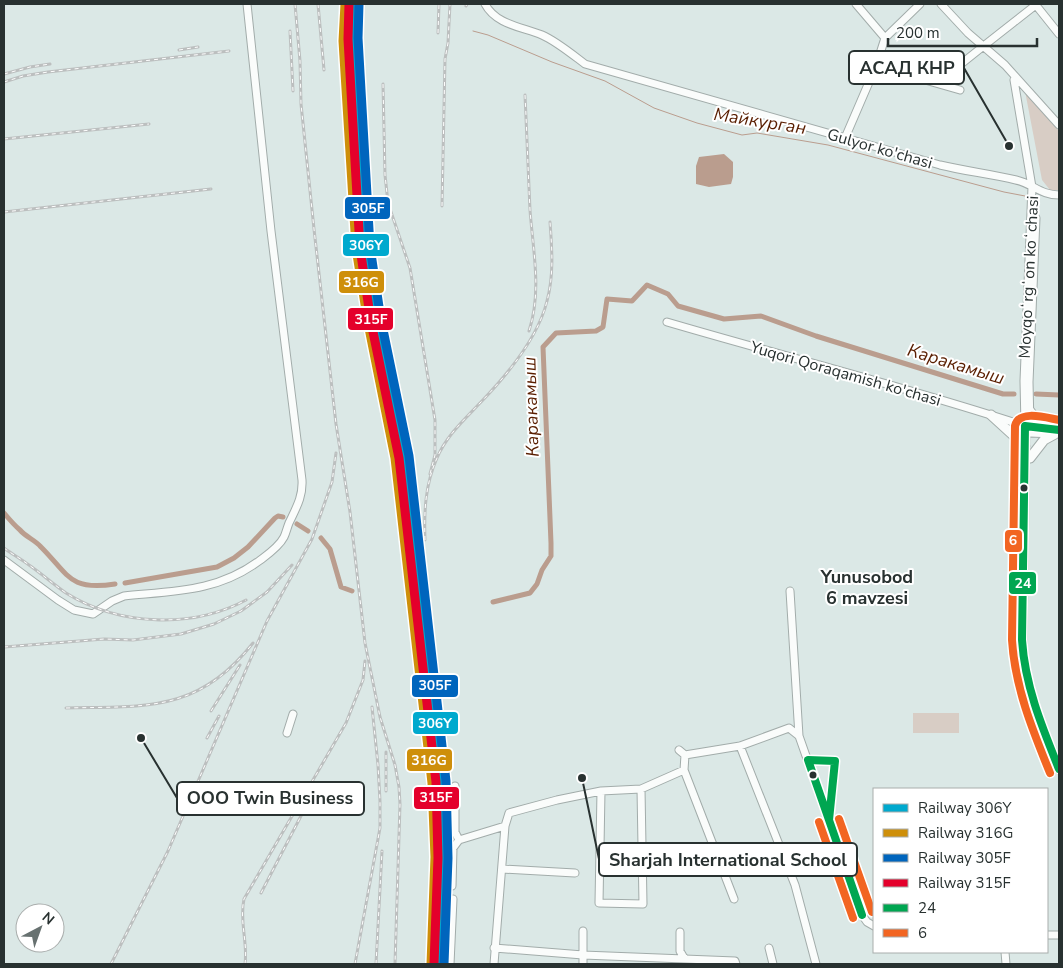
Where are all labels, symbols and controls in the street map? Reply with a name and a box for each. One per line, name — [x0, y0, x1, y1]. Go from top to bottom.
scale bar — [888, 15, 1037, 47]
text: 200 m — [896, 23, 940, 43]
callout: АСАД КНР — [849, 51, 964, 84]
text: АСАД КНР — [859, 56, 955, 80]
water label: Майкурган — [712, 102, 808, 140]
street label: Gulyor ko'chasi — [824, 123, 935, 175]
street label: Moyqoʻrgʻon koʻchasi — [1014, 195, 1044, 359]
line badge: 305F — [344, 196, 391, 220]
text: 305F — [351, 199, 385, 218]
line badge: 306Y — [342, 233, 390, 257]
text: 306Y — [349, 236, 383, 255]
line badge: 316G — [338, 270, 385, 294]
text: 316G — [343, 273, 379, 292]
line badge: 315F — [347, 307, 394, 331]
text: 315F — [354, 310, 388, 329]
street label: Yuqori Qoraqamish ko'chasi — [747, 336, 944, 412]
water label: Каракамыш — [905, 338, 1007, 390]
water label: Каракамыш — [517, 357, 545, 457]
unlabelled marker — [1019, 483, 1029, 493]
line badge: 6 — [1004, 529, 1023, 553]
text: 6 — [1009, 531, 1017, 550]
district label: Yunusobod 6 mavzesi — [820, 565, 913, 610]
line badge: 24 — [1008, 571, 1037, 595]
text: 24 — [1015, 574, 1032, 593]
line badge: 305F — [411, 674, 459, 698]
text: 305F — [418, 676, 452, 695]
line badge: 306Y — [412, 711, 459, 735]
text: 306Y — [418, 714, 452, 733]
line badge: 316G — [406, 748, 453, 772]
text: 316G — [411, 751, 447, 770]
unlabelled marker — [808, 770, 818, 780]
callout: ООО Twin Business — [177, 782, 364, 815]
text: ООО Twin Business — [187, 786, 354, 810]
line badge: 315F — [413, 786, 460, 810]
text: 315F — [419, 788, 453, 807]
legend — [873, 788, 1048, 953]
text: Railway 306Y — [918, 798, 1013, 818]
text: Railway 316G — [918, 823, 1014, 843]
callout: Sharjah International School — [599, 843, 857, 876]
text: Sharjah International School — [609, 848, 847, 872]
text: Railway 305F — [918, 848, 1011, 868]
text: Railway 315F — [918, 873, 1011, 893]
text: 24 — [918, 898, 936, 918]
north arrow — [15, 903, 65, 953]
text: N — [38, 908, 58, 929]
text: 6 — [918, 923, 927, 943]

